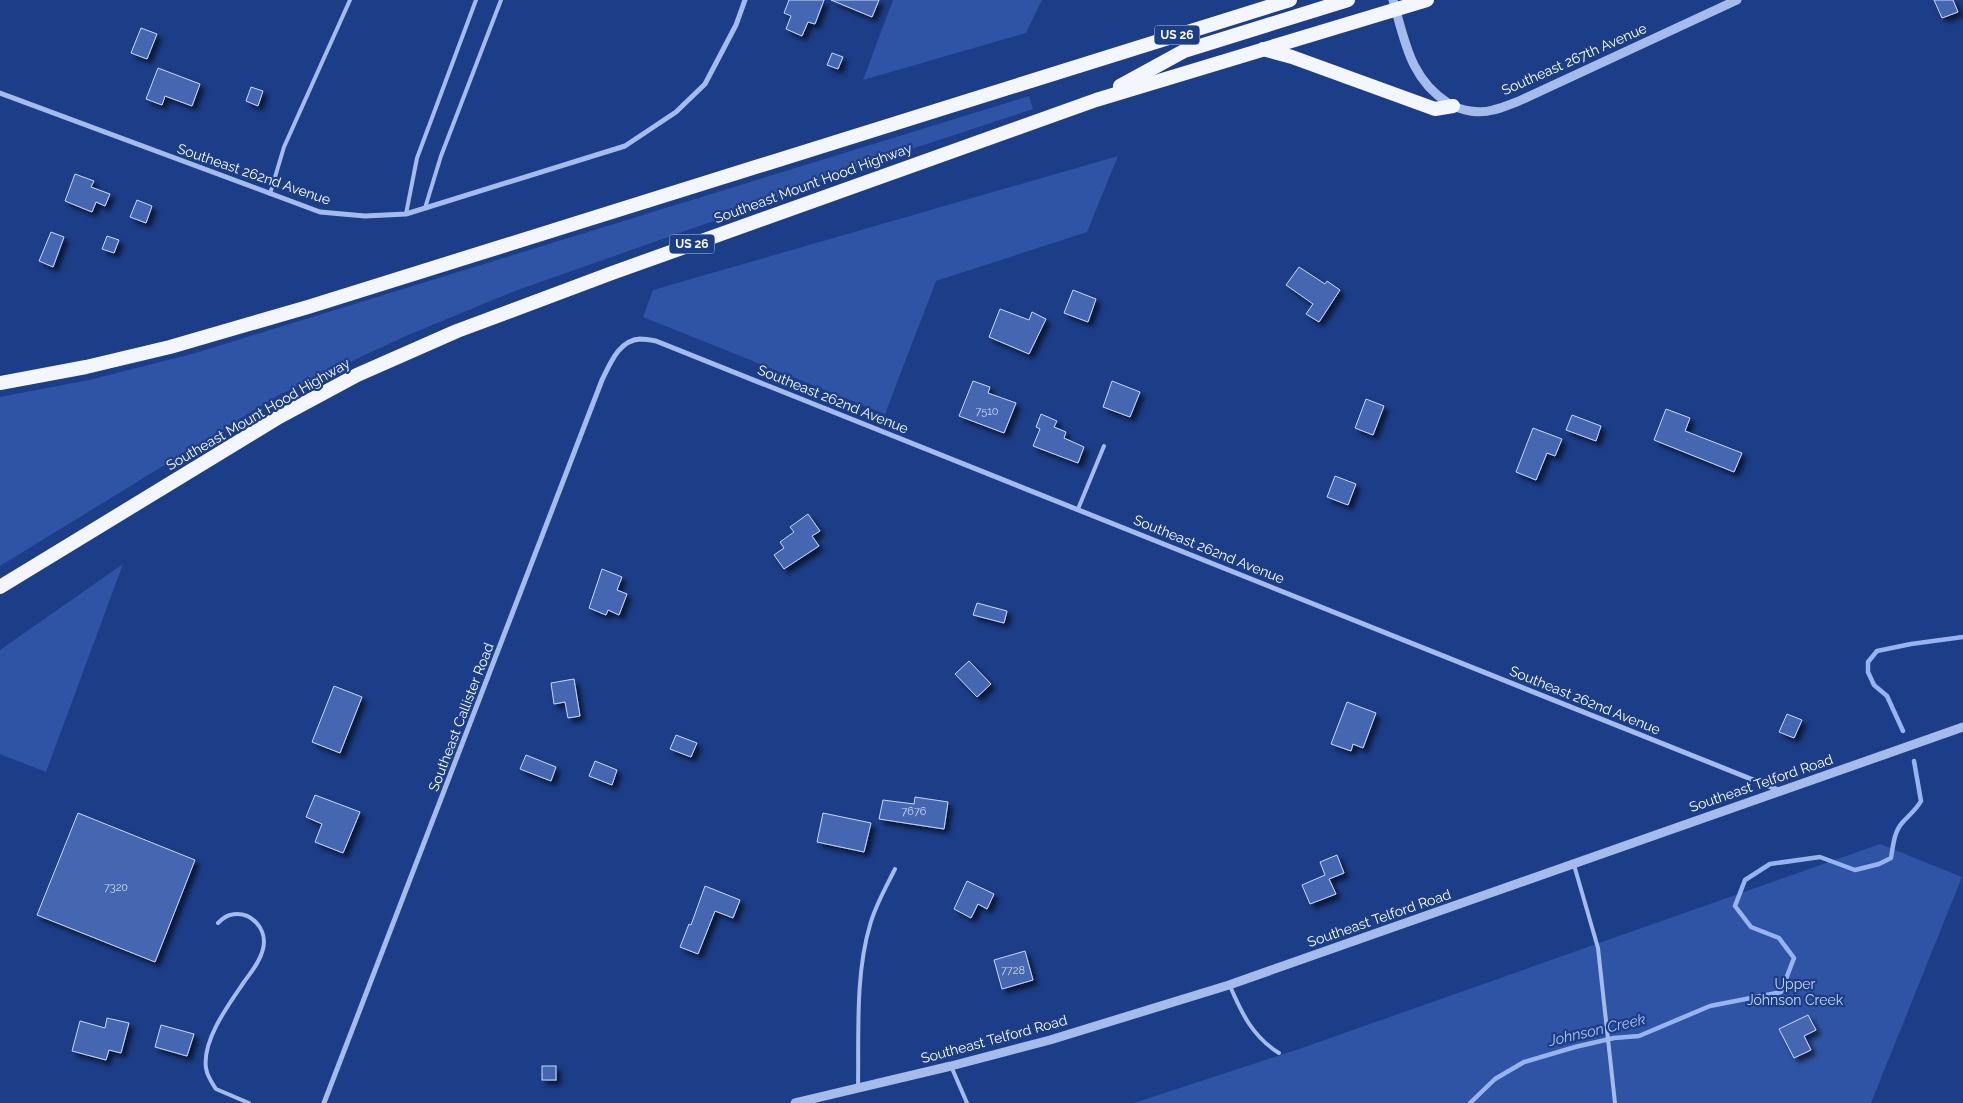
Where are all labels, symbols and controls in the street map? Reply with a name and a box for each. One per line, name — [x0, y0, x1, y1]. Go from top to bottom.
street label: Southeast 267th Avenue — [1499, 20, 1649, 98]
road number: US 26 — [1154, 26, 1200, 44]
street label: Southeast 262nd Avenue — [175, 140, 333, 208]
street label: Southeast Mount Hood Highway — [712, 140, 915, 226]
road number: US 26 — [670, 234, 714, 253]
street label: Southeast Mount Hood Highway — [163, 355, 353, 473]
street label: Southeast 262nd Avenue — [755, 361, 911, 437]
house number: 7510 — [975, 405, 999, 418]
street label: Southeast 262nd Avenue — [1131, 511, 1287, 587]
street label: Southeast Callister Road — [425, 640, 497, 794]
street label: Southeast 262nd Avenue — [1507, 662, 1663, 738]
street label: Southeast Telford Road — [1687, 751, 1835, 815]
house number: 7676 — [901, 805, 927, 818]
house number: 7320 — [104, 881, 128, 894]
street label: Southeast Telford Road — [1305, 886, 1453, 950]
house number: 7728 — [1001, 964, 1025, 977]
park label: Upper Johnson Creek — [1747, 976, 1844, 1008]
water label: Johnson Creek — [1546, 1010, 1647, 1050]
street label: Southeast Telford Road — [919, 1012, 1069, 1066]

